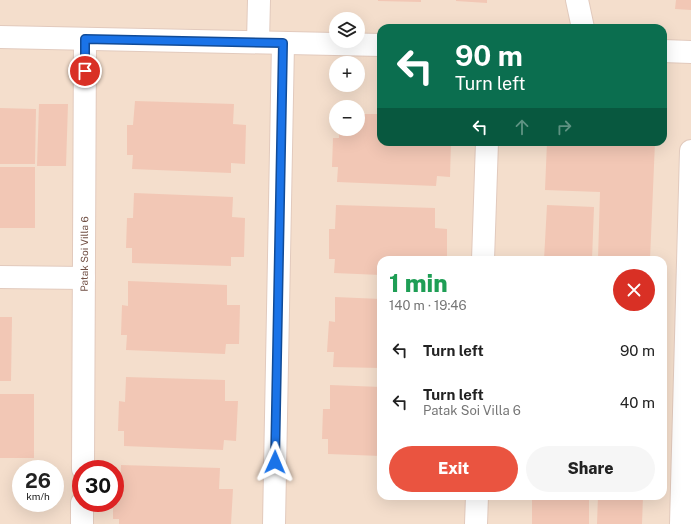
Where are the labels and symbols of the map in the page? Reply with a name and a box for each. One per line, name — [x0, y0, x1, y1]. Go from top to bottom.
pin — [68, 54, 102, 88]
street label: Patak Soi Villa 6 — [78, 216, 90, 292]
position arrow — [254, 441, 296, 483]
speed limit sign: 30 — [72, 460, 124, 512]

